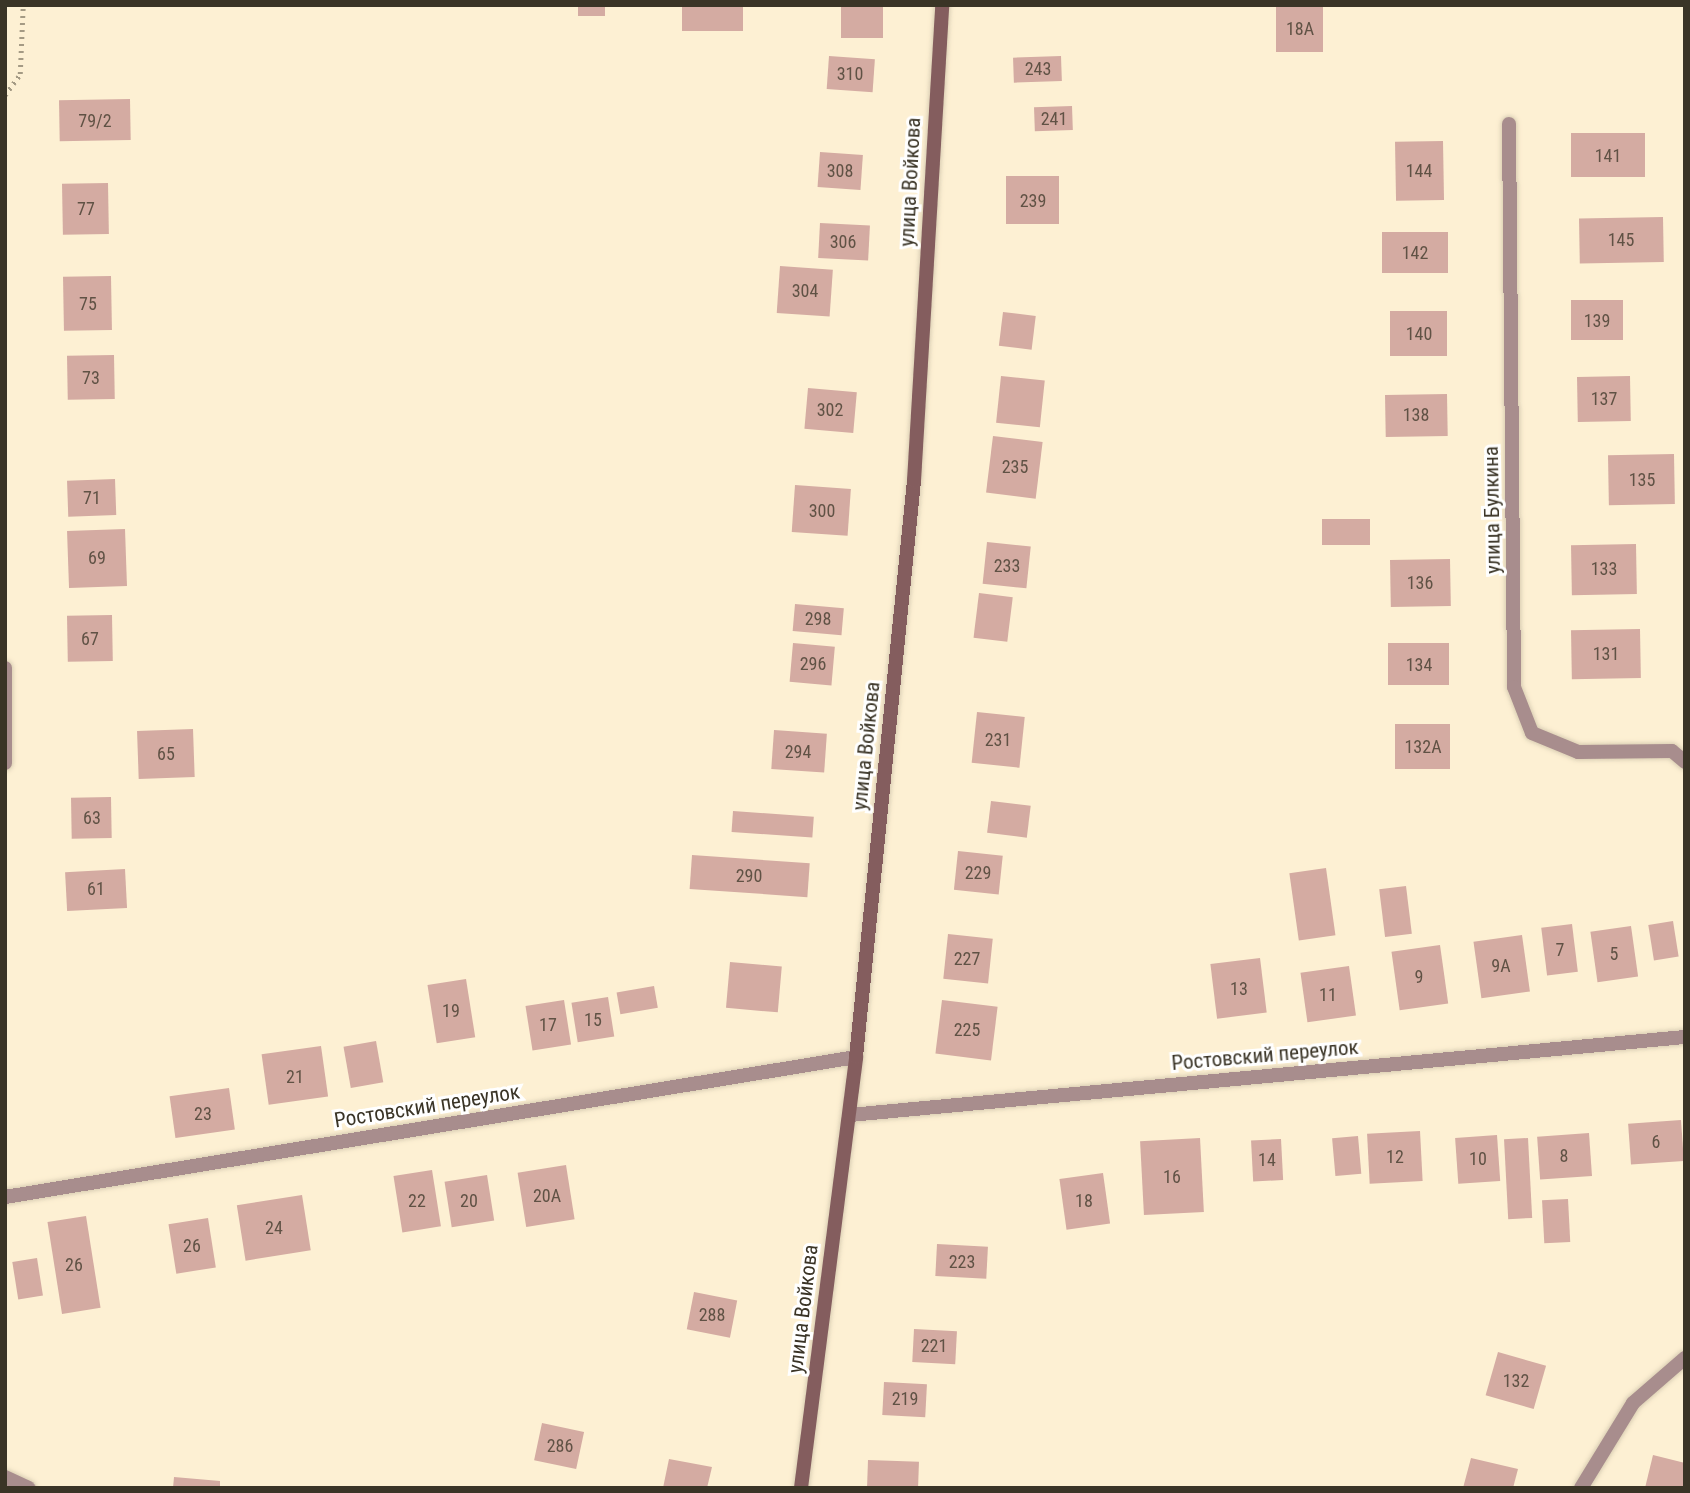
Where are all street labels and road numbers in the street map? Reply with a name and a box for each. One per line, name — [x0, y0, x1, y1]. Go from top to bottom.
street label: улица Войкова — [894, 117, 926, 247]
street label: улица Булкина — [1478, 446, 1506, 574]
street label: улица Войкова — [847, 680, 885, 812]
street label: Ростовский переулок — [1170, 1034, 1360, 1076]
street label: Ростовский переулок — [332, 1079, 522, 1133]
street label: улица Войкова — [783, 1243, 823, 1375]

